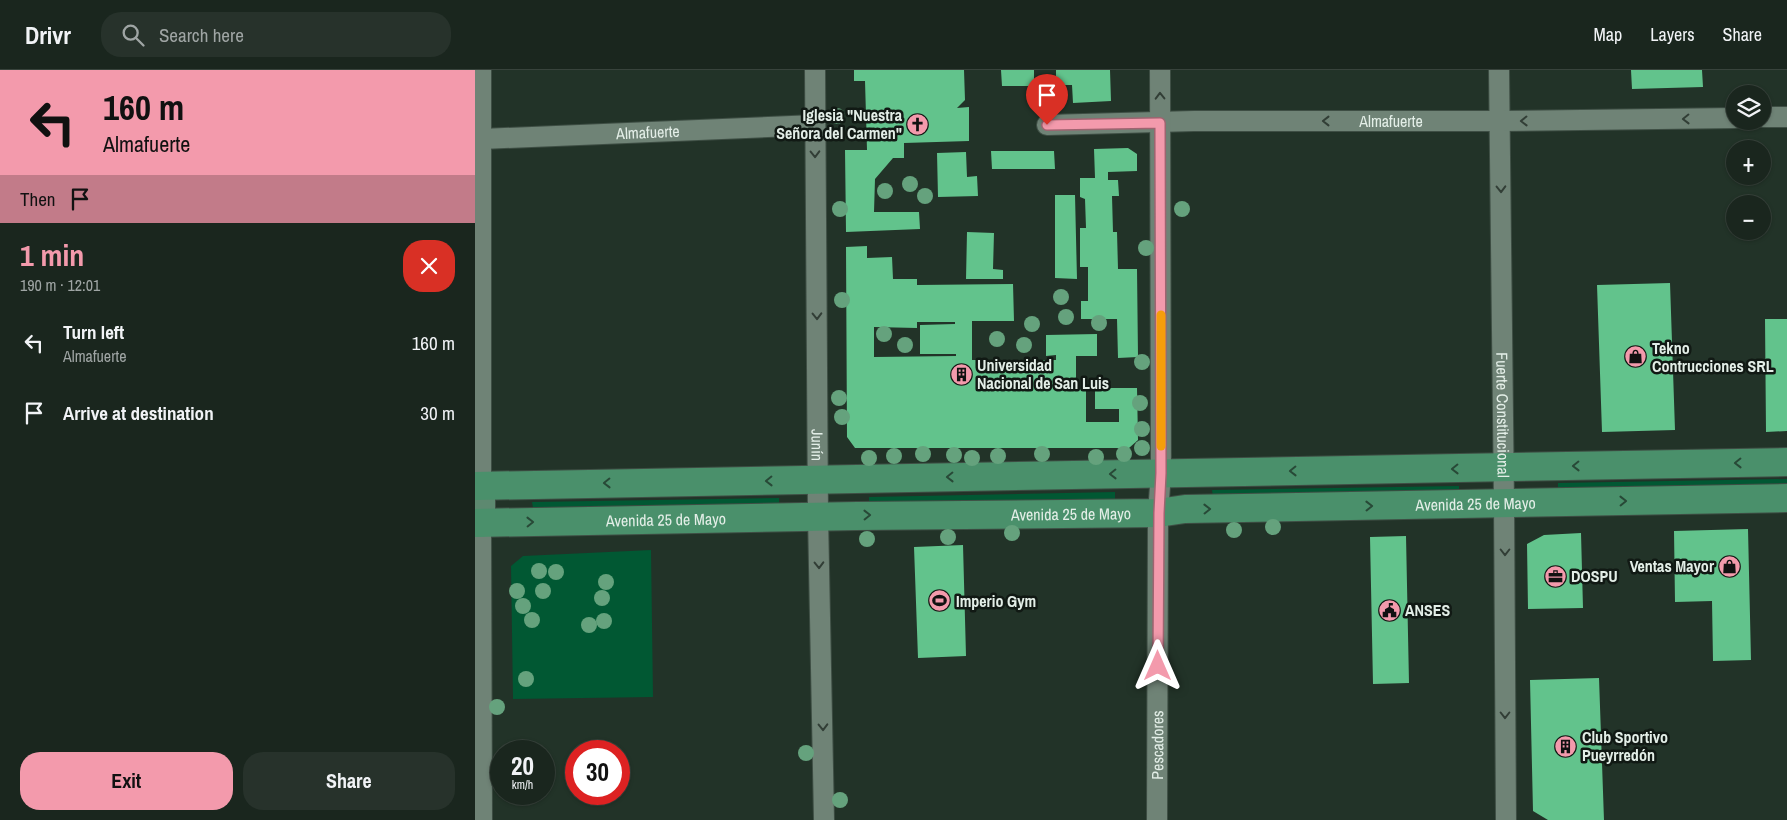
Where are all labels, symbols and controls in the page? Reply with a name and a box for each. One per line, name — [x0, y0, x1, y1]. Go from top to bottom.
search box — [101, 12, 451, 57]
text: Drivr — [25, 19, 71, 51]
icon: search — [119, 21, 147, 49]
text: Search here — [159, 22, 244, 48]
text: Map — [1594, 22, 1622, 47]
text: Layers — [1650, 22, 1695, 47]
text: Share — [1723, 22, 1762, 47]
pin — [1026, 74, 1068, 125]
icon: arrive — [1033, 81, 1061, 109]
text: 160 m — [103, 84, 184, 131]
map controls — [1726, 85, 1771, 240]
button: layers — [1726, 85, 1771, 130]
icon: left — [20, 90, 85, 155]
one-way arrow — [1155, 92, 1165, 100]
place label: Iglesia "Nuestra Señora del Carmen" — [776, 104, 903, 144]
street label: Almafuerte — [1358, 110, 1423, 132]
church icon: Iglesia "Nuestra Señora del Carmen" — [906, 112, 930, 136]
one-way arrow — [1682, 113, 1690, 124]
one-way arrow — [1322, 116, 1330, 126]
one-way arrow — [1520, 116, 1528, 126]
street label: Almafuerte — [615, 120, 680, 144]
text: Almafuerte — [103, 129, 190, 159]
button: + — [1726, 140, 1771, 185]
one-way arrow — [810, 150, 820, 158]
icon: arrive — [66, 185, 94, 213]
one-way arrow — [1496, 185, 1506, 193]
text: Then — [20, 186, 56, 212]
button: − — [1726, 195, 1771, 240]
text: 1 min — [20, 235, 84, 275]
button: close — [403, 240, 455, 292]
text: 190 m · 12:01 — [20, 274, 100, 296]
one-way arrow — [812, 312, 822, 320]
text: Turn left — [63, 319, 124, 345]
icon: left — [20, 329, 48, 357]
text: 160 m — [412, 330, 455, 356]
place label: Tekno Contrucciones SRL — [1652, 337, 1774, 377]
text: Almafuerte — [63, 345, 126, 367]
shop icon: Tekno Contrucciones SRL — [1624, 345, 1648, 369]
street label: Fuerte Constitucional — [1491, 352, 1515, 478]
place label: Universidad Nacional de San Luis — [977, 354, 1109, 394]
building icon: Universidad Nacional de San Luis — [949, 362, 973, 386]
icon: arrive — [20, 399, 48, 427]
text: Arrive at destination — [63, 400, 214, 426]
text: 30 m — [420, 400, 455, 426]
street label: Junín — [806, 429, 829, 461]
one-way arrow — [1734, 458, 1742, 468]
one-way arrow — [1572, 461, 1580, 471]
one-way arrow — [1451, 463, 1459, 474]
one-way arrow — [1288, 466, 1296, 476]
one-way arrow — [1108, 469, 1116, 479]
one-way arrow — [946, 472, 954, 482]
one-way arrow — [765, 475, 773, 486]
one-way arrow — [603, 478, 611, 489]
street label: Avenida 25 de Mayo — [1414, 492, 1536, 516]
one-way arrow — [1620, 496, 1627, 506]
one-way arrow — [1366, 501, 1374, 511]
street label: Avenida 25 de Mayo — [1010, 502, 1131, 525]
one-way arrow — [1204, 504, 1211, 514]
street label: Avenida 25 de Mayo — [605, 507, 726, 532]
one-way arrow — [863, 510, 871, 521]
one-way arrow — [526, 516, 534, 527]
one-way arrow — [1500, 548, 1510, 556]
shop icon: Ventas Mayor — [1718, 554, 1742, 578]
place label: Ventas Mayor — [1630, 555, 1715, 577]
one-way arrow — [814, 562, 824, 569]
office icon: DOSPU — [1543, 564, 1567, 588]
place label: DOSPU — [1571, 565, 1618, 587]
sports icon: Imperio Gym — [928, 589, 952, 613]
place label: Imperio Gym — [956, 590, 1036, 612]
public building icon: ANSES — [1377, 598, 1401, 622]
place label: ANSES — [1405, 599, 1450, 621]
position arrow — [1131, 639, 1183, 691]
street label: Pescadores — [1146, 710, 1168, 780]
one-way arrow — [1500, 711, 1510, 719]
one-way arrow — [817, 724, 828, 732]
place label: Club Sportivo Pueyrredón — [1582, 726, 1668, 766]
building icon: Club Sportivo Pueyrredón — [1554, 734, 1578, 758]
speed limit sign: 30 — [565, 740, 630, 805]
text: 20 — [511, 749, 534, 783]
button: Exit — [20, 752, 233, 810]
button: Share — [243, 752, 455, 810]
text: km/h — [512, 777, 533, 793]

